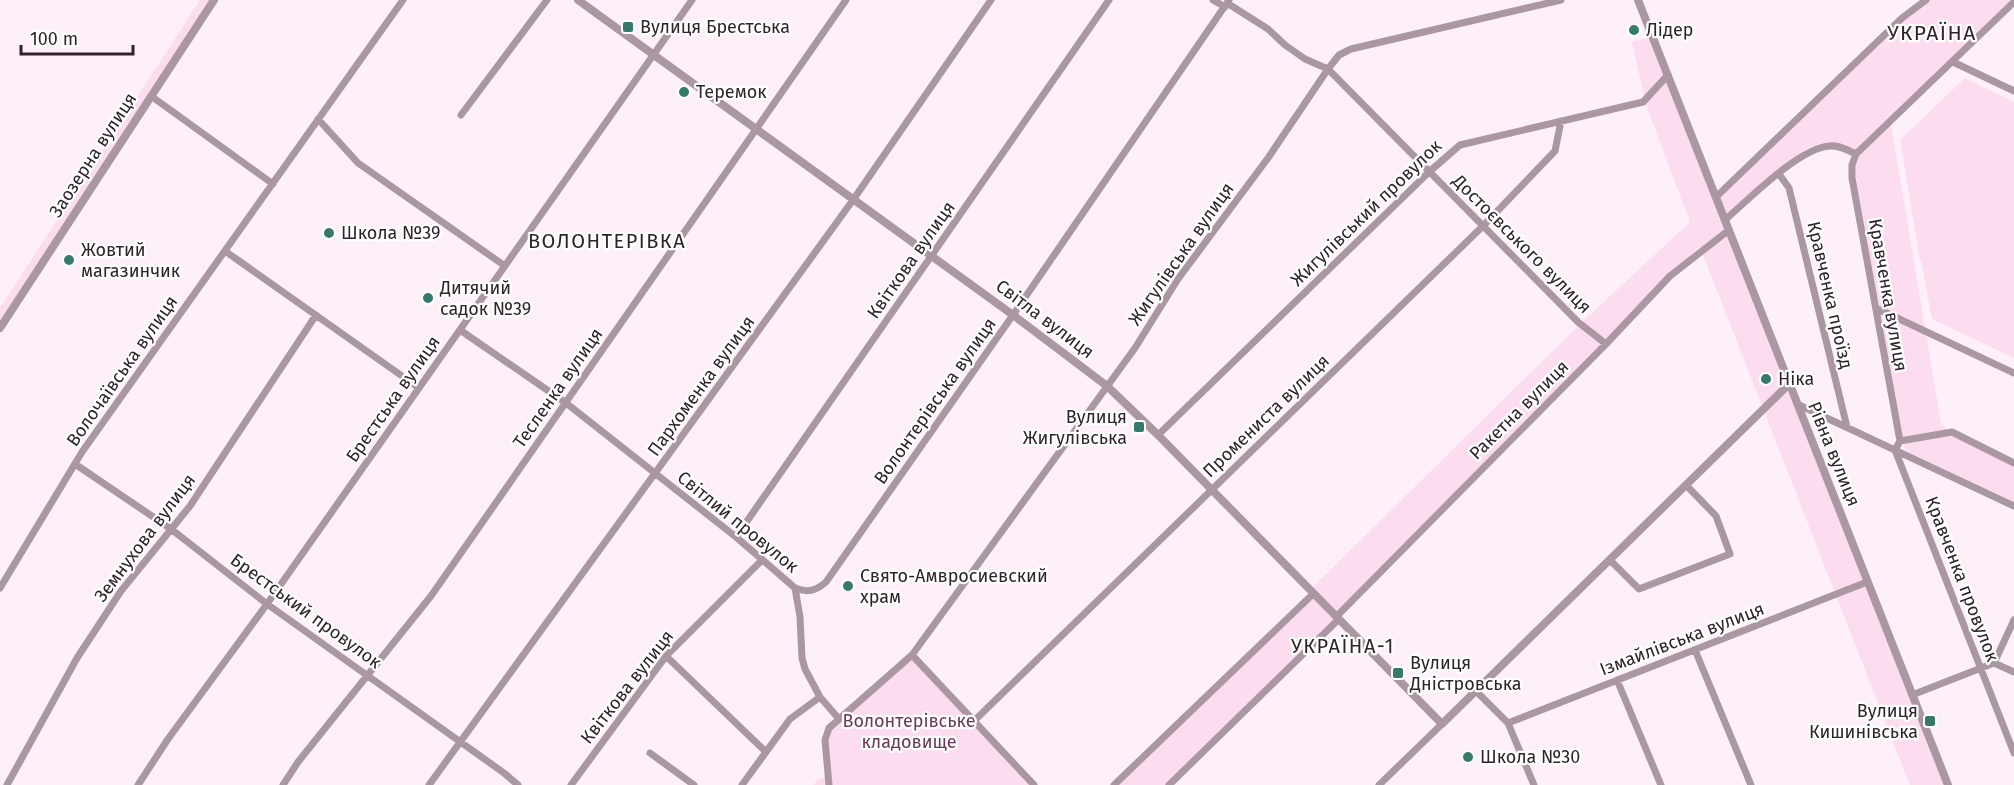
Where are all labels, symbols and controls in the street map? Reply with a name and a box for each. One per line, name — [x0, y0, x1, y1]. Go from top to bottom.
place label: Вулиця Брестська — [640, 16, 790, 38]
scale bar — [21, 18, 134, 56]
place label: Лідер — [1646, 19, 1693, 41]
marker: Вулиця Брестська — [621, 20, 635, 34]
district label: УКРАЇНА — [1887, 20, 1977, 46]
marker: Лідер — [1627, 23, 1641, 37]
text: 100 m — [30, 28, 78, 50]
place label: Теремок — [696, 81, 767, 103]
marker: Теремок — [677, 85, 691, 99]
street label: Заозерна вулиця — [45, 89, 141, 221]
street label: Жигулівський провулок — [1286, 135, 1447, 291]
street label: Достоєвського вулиця — [1447, 169, 1596, 318]
street label: Жигулівська вулиця — [1123, 178, 1239, 330]
street label: Квіткова вулиця — [862, 197, 960, 323]
street label: Кравченка вулиця — [1864, 217, 1912, 373]
street label: Кравченка проїзд — [1802, 219, 1858, 371]
place label: Школа №39 — [341, 222, 441, 244]
marker: Школа №39 — [322, 226, 336, 240]
district label: ВОЛОНТЕРІВКА — [528, 229, 686, 253]
place label: Жовтий магазинчик — [81, 239, 181, 282]
marker: Жовтий магазинчик — [62, 253, 76, 267]
street label: Світла вулиця — [992, 275, 1098, 363]
place label: Дитячий садок №39 — [439, 277, 531, 320]
street label: Волочаївська вулиця — [62, 291, 182, 451]
marker: Дитячий садок №39 — [421, 291, 435, 305]
street label: Пархоменка вулиця — [643, 312, 759, 460]
street label: Волонтерівська вулиця — [869, 314, 1001, 488]
street label: Тесленка вулиця — [508, 324, 608, 452]
street label: Брестська вулиця — [341, 332, 445, 466]
street label: Промениста вулиця — [1198, 350, 1334, 482]
street label: Ракетна вулиця — [1465, 356, 1573, 464]
place label: Ніка — [1778, 368, 1814, 390]
marker: Ніка — [1759, 372, 1773, 386]
street label: Рівна вулиця — [1803, 398, 1865, 510]
place label: Вулиця Жигулівська — [1023, 406, 1127, 449]
marker: Вулиця Жигулівська — [1132, 420, 1146, 434]
street label: Світлий провулок — [673, 466, 804, 578]
street label: Земнухова вулиця — [90, 470, 200, 606]
street label: Кравченка провулок — [1920, 493, 2004, 665]
street label: Брестський провулок — [226, 549, 386, 674]
place label: Свято-Амвросиевский храм — [860, 565, 1048, 608]
marker: Свято-Амвросиевский храм — [841, 579, 855, 593]
street label: Ізмайлівська вулиця — [1597, 598, 1767, 680]
street label: Квіткова вулиця — [576, 626, 678, 748]
district label: УКРАЇНА-1 — [1291, 634, 1395, 658]
place label: Вулиця Дністровська — [1409, 652, 1522, 695]
marker: Вулиця Дністровська — [1391, 666, 1405, 680]
place label: Вулиця Кишинівська — [1809, 700, 1918, 743]
park label: Волонтерівське кладовище — [842, 710, 976, 753]
marker: Вулиця Кишинівська — [1923, 714, 1937, 728]
place label: Школа №30 — [1480, 746, 1580, 768]
marker: Школа №30 — [1461, 750, 1475, 764]

